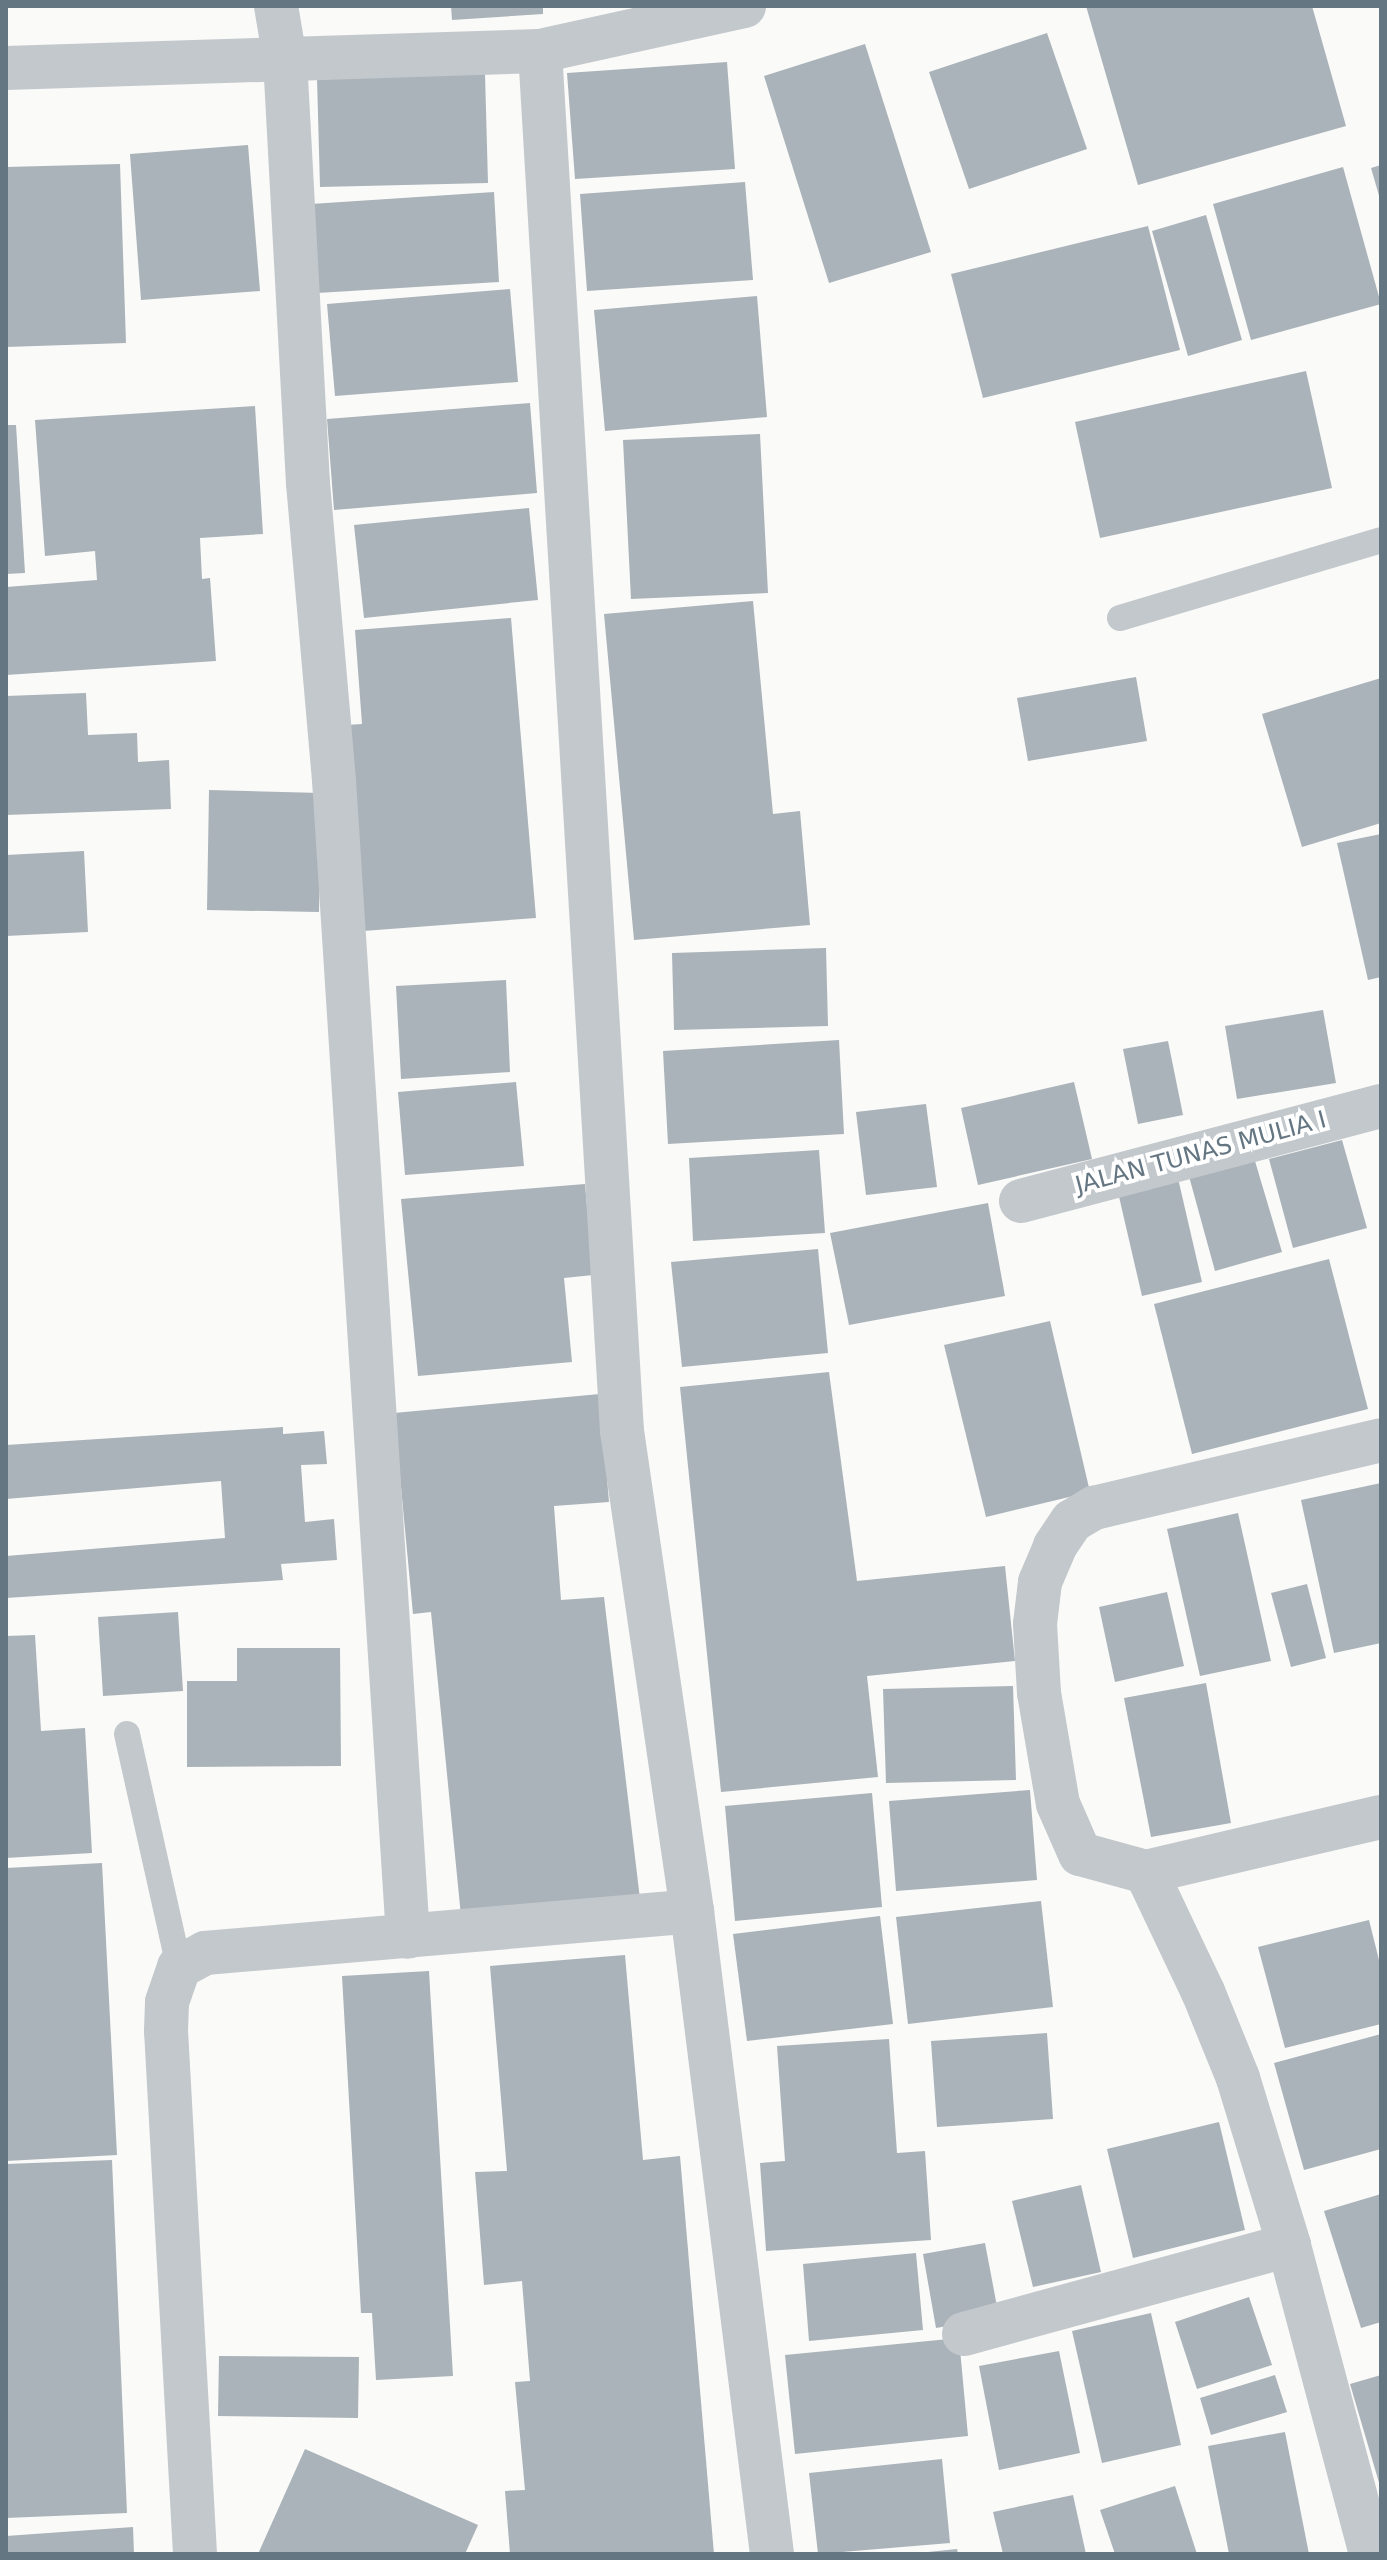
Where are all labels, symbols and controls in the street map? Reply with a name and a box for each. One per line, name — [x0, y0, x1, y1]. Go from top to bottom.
street label: JALAN TUNAS MULIA I — [1073, 1106, 1329, 1200]

